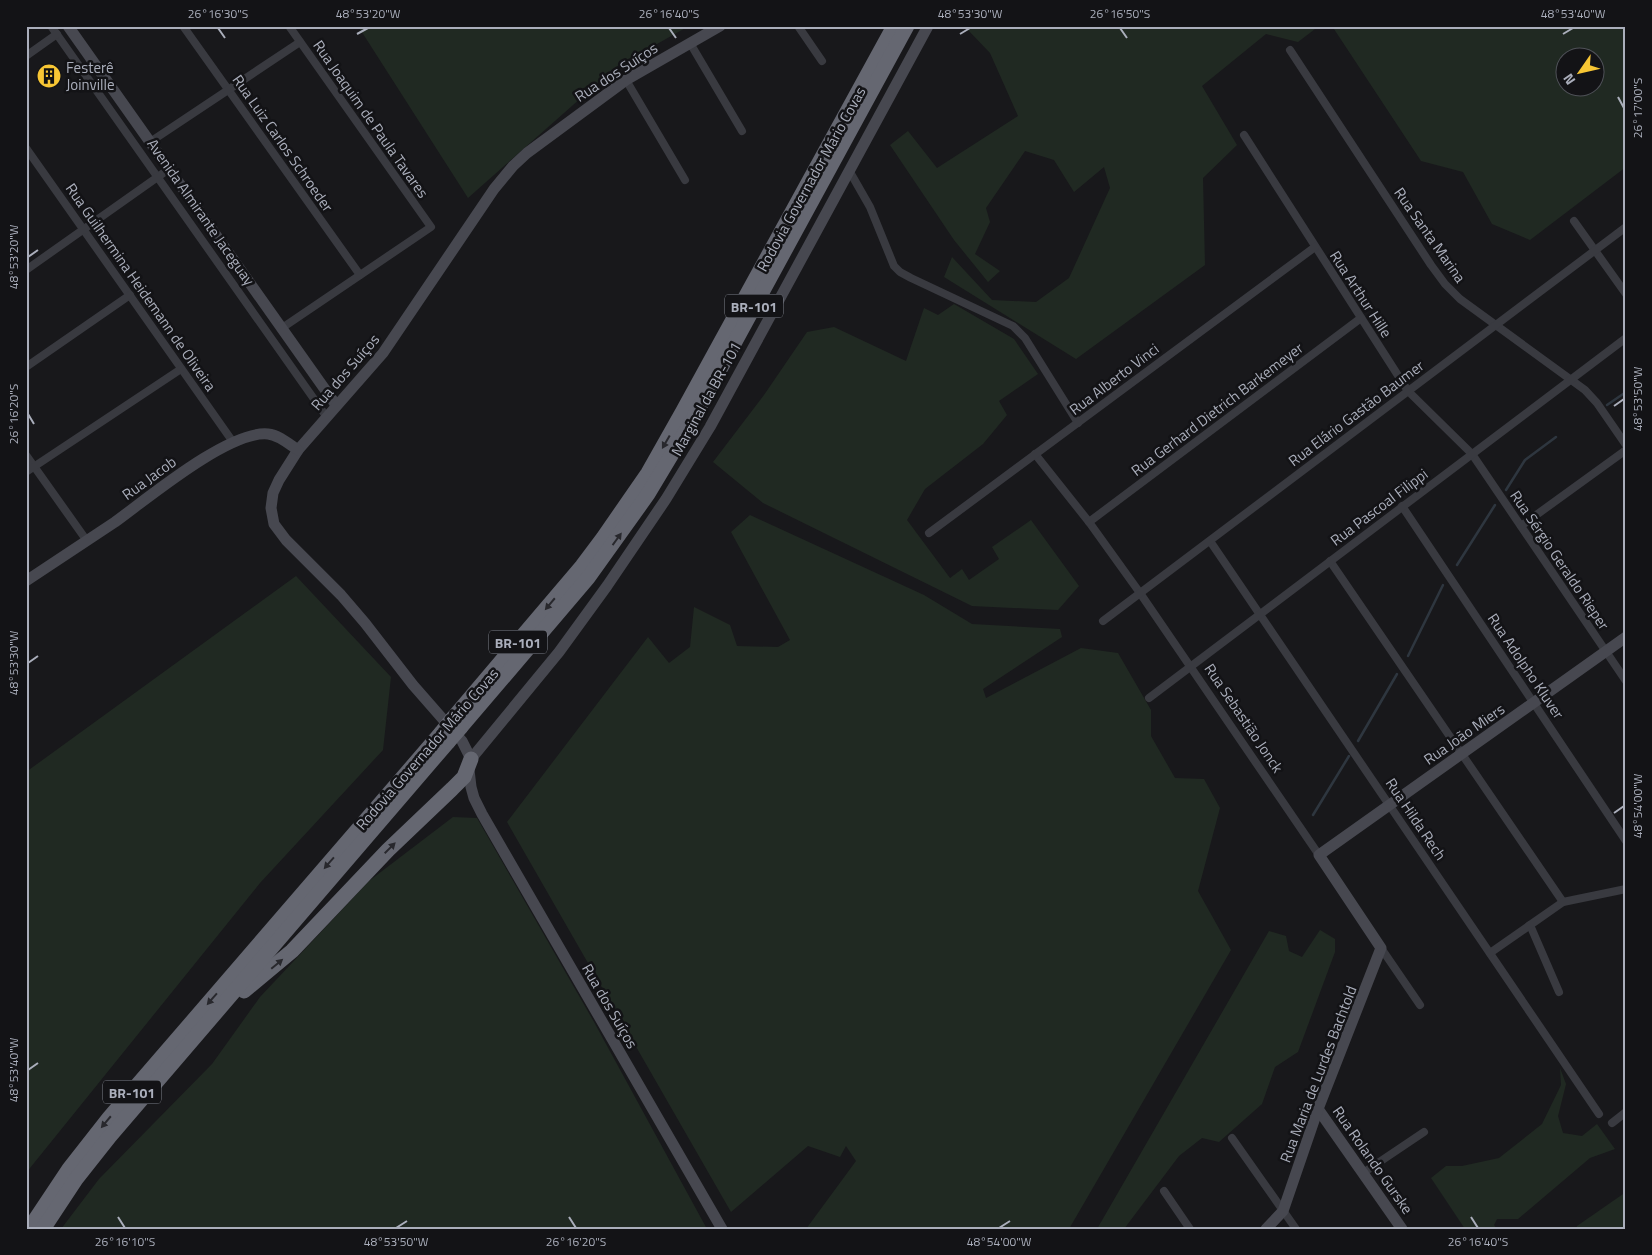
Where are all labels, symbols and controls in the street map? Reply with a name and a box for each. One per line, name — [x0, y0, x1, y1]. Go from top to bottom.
text: 26°16'30"S — [188, 4, 248, 23]
text: 48°53'20"W — [336, 4, 401, 23]
text: 26°16'40"S — [639, 4, 699, 23]
text: 48°53'30"W — [938, 4, 1003, 23]
text: 26°16'50"S — [1090, 4, 1150, 23]
text: 48°53'40"W — [1541, 4, 1606, 23]
street label: Rua Joaquim de Paula Tavares — [308, 35, 434, 203]
street label: Rua dos Suíços — [570, 37, 662, 107]
north arrow — [1554, 48, 1604, 98]
place label: Festerê Joinville — [66, 56, 114, 96]
building icon: Festerê Joinville — [36, 63, 62, 89]
street label: Rua Luiz Carlos Schroeder — [227, 70, 339, 216]
text: N — [1557, 70, 1580, 89]
text: 26°17'00"S — [1628, 78, 1647, 138]
street label: Rodovia Governador Mário Covas — [751, 82, 871, 276]
street label: Avenida Almirante Jaceguay — [141, 134, 261, 290]
street label: Rua Guilhermina Heidemann de Oliveira — [60, 178, 222, 396]
street label: Rua Santa Marina — [1388, 183, 1472, 288]
text: 48°53'20"W — [4, 224, 23, 289]
street label: Rua Arthur Hille — [1324, 246, 1398, 342]
road number: BR-101 — [725, 294, 783, 318]
street label: Rua dos Suíços — [305, 329, 385, 415]
street label: Rua Alberto Vinci — [1064, 337, 1164, 421]
street label: Rua Gerhard Dietrich Barkemeyer — [1126, 337, 1308, 481]
street label: Marginal da BR-101 — [665, 338, 747, 460]
street label: Rua Elário Gastão Baumer — [1283, 354, 1429, 472]
text: 48°53'50"W — [1628, 366, 1647, 431]
text: 26°16'20"S — [4, 384, 23, 444]
one-way arrow — [662, 435, 671, 448]
street label: Rua Jacob — [117, 450, 181, 506]
street label: Rua Pascoal Filippi — [1325, 463, 1433, 551]
street label: Rua Sérgio Geraldo Rieper — [1505, 486, 1615, 634]
one-way arrow — [612, 532, 622, 545]
one-way arrow — [545, 597, 556, 610]
street label: Rua Adolpho Kluver — [1482, 609, 1570, 723]
text: 48°53'30"W — [4, 630, 23, 695]
road number: BR-101 — [489, 630, 547, 654]
street label: Rua Sebastião Jonck — [1199, 659, 1289, 777]
street label: Rodovia Governador Mário Covas — [350, 663, 504, 835]
street label: Rua João Miers — [1419, 697, 1509, 771]
street label: Rua Hilda Rech — [1380, 773, 1452, 865]
text: 48°54'00"W — [1628, 773, 1647, 838]
one-way arrow — [384, 842, 396, 854]
one-way arrow — [324, 857, 335, 869]
one-way arrow — [270, 958, 282, 970]
street label: Rua dos Suíços — [576, 959, 644, 1053]
street label: Rua Maria de Lurdes Bachtold — [1274, 982, 1362, 1166]
one-way arrow — [206, 993, 218, 1005]
text: 48°53'40"W — [4, 1037, 23, 1102]
road number: BR-101 — [103, 1080, 161, 1104]
street label: Rua Rolando Gurske — [1327, 1101, 1419, 1219]
one-way arrow — [100, 1116, 111, 1129]
text: 26°16'10"S — [95, 1232, 155, 1251]
text: 48°53'50"W — [364, 1232, 429, 1251]
text: 26°16'20"S — [546, 1232, 606, 1251]
text: 48°54'00"W — [967, 1232, 1032, 1251]
text: 26°16'40"S — [1448, 1232, 1508, 1251]

